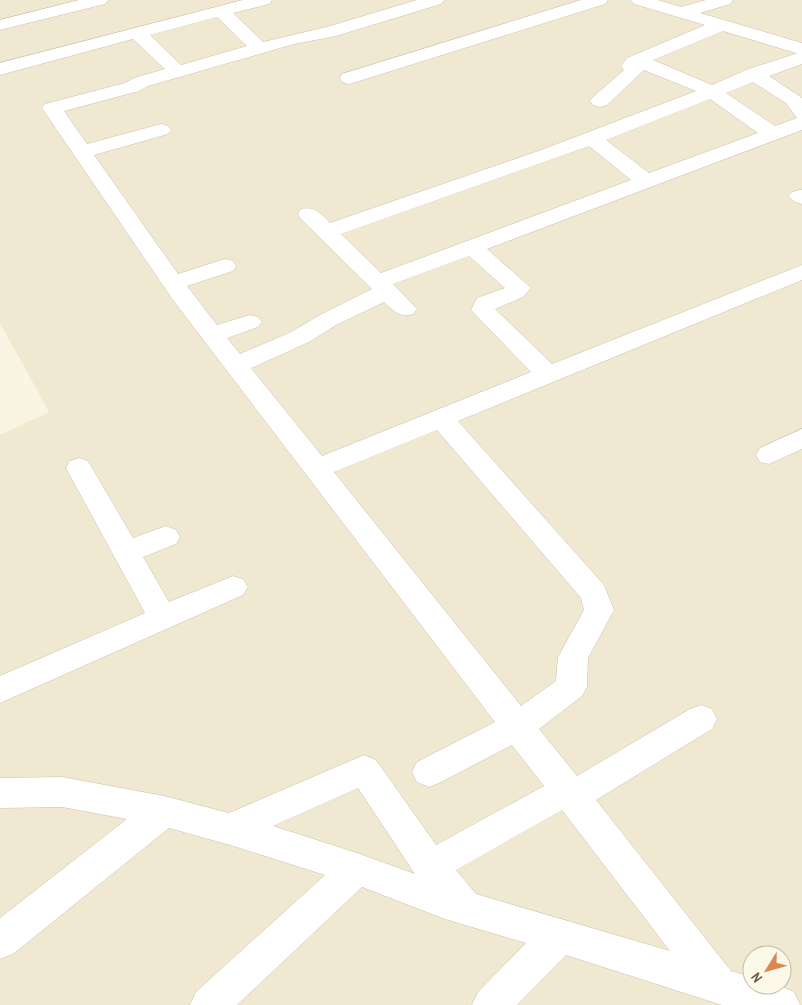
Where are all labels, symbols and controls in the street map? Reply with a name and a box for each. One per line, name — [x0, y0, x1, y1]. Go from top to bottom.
north arrow — [742, 945, 792, 995]
text: N — [747, 969, 766, 987]

